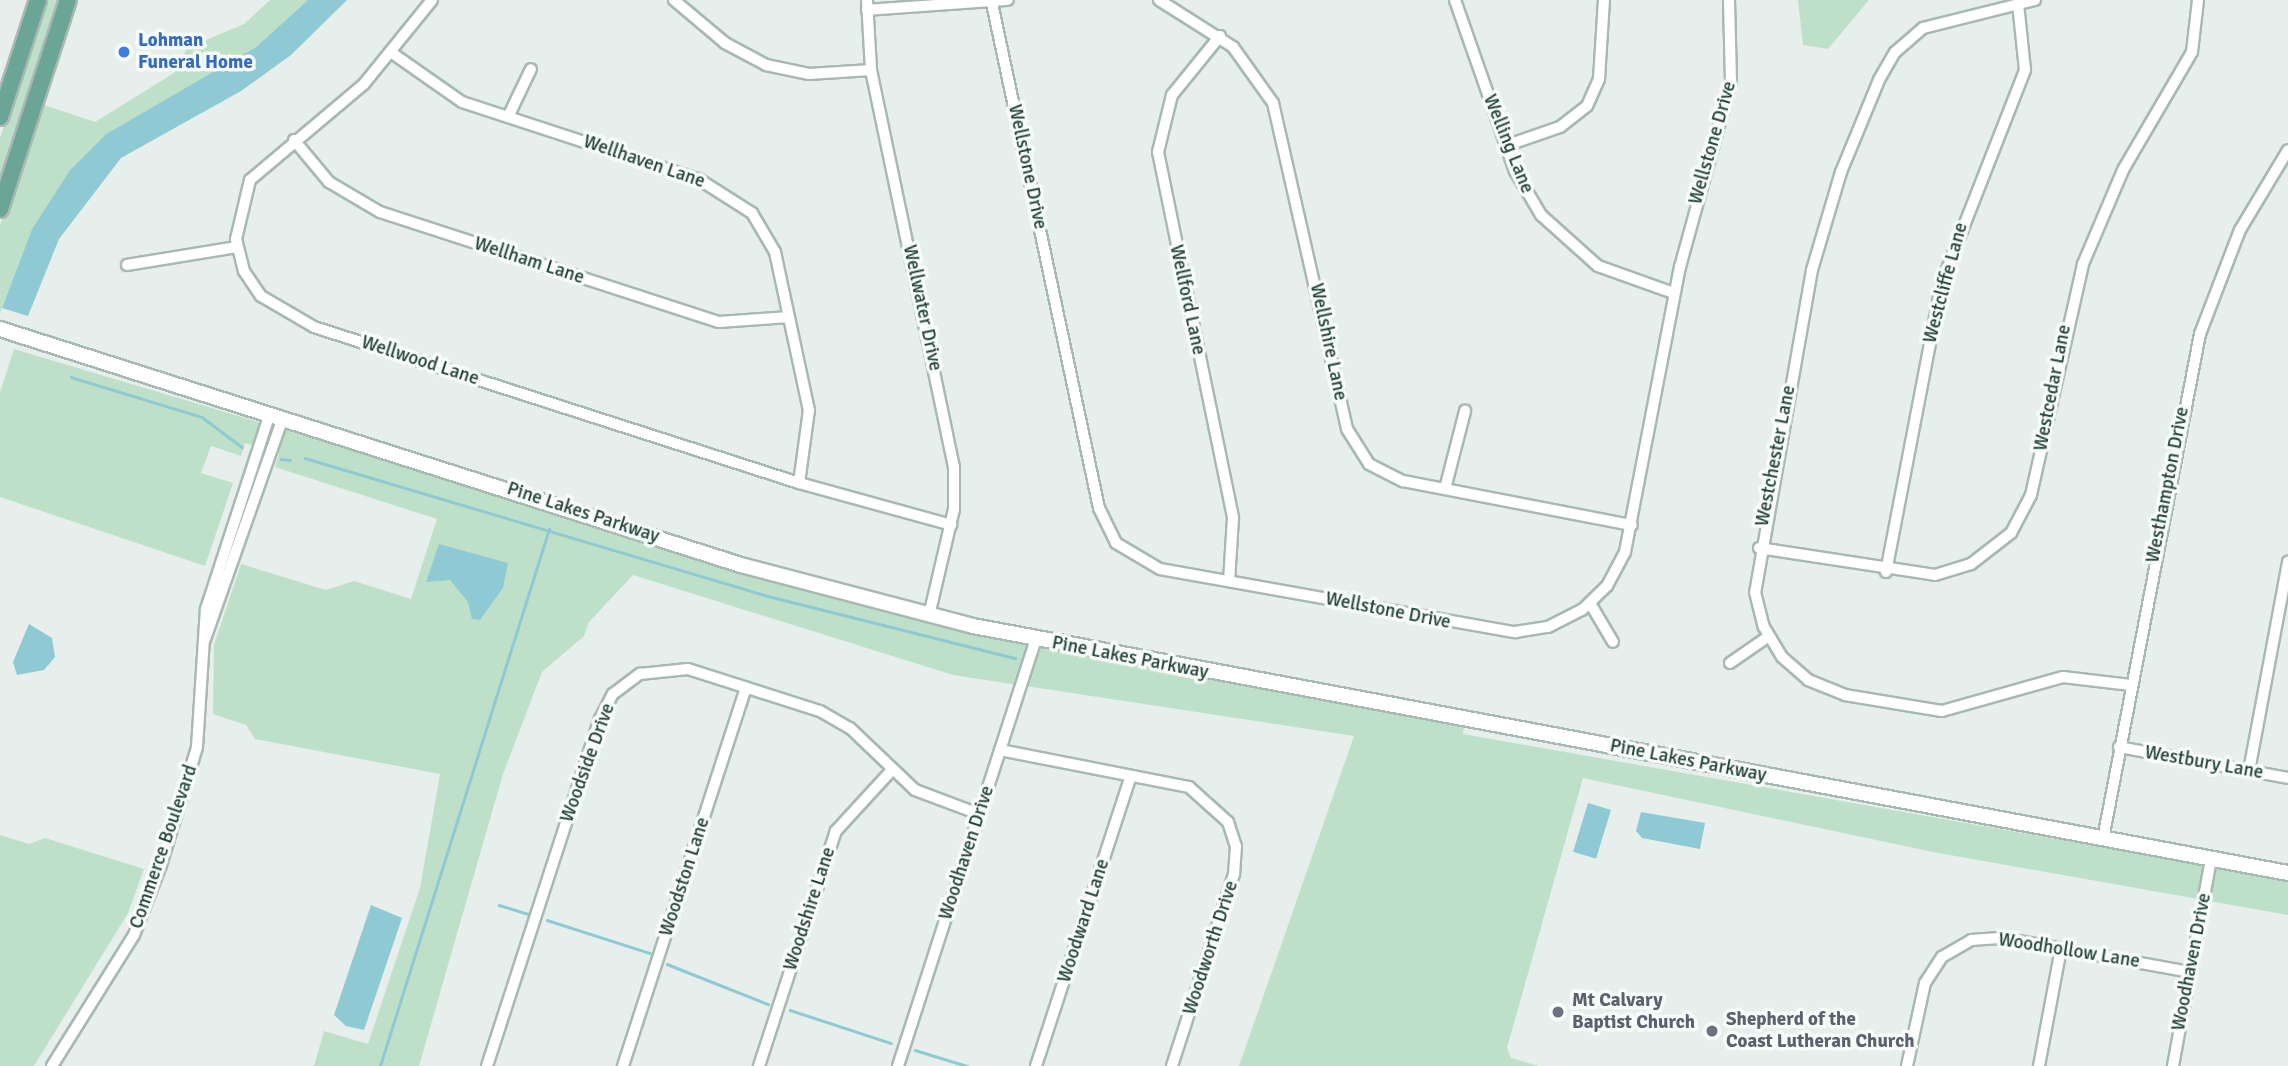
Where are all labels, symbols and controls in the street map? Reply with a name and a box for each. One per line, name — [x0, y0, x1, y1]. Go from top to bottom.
place label: Lohman Funeral Home — [138, 30, 253, 74]
marker: Lohman Funeral Home — [116, 44, 132, 60]
street label: Wellstone Drive — [1685, 79, 1741, 207]
street label: Welling Lane — [1478, 91, 1538, 197]
street label: Wellstone Drive — [1003, 102, 1051, 232]
street label: Wellhaven Lane — [580, 131, 708, 193]
street label: Westcliffe Lane — [1919, 220, 1973, 346]
street label: Wellham Lane — [471, 232, 587, 290]
street label: Wellwater Drive — [898, 243, 946, 373]
street label: Wellford Lane — [1164, 243, 1210, 357]
street label: Wellshire Lane — [1304, 281, 1352, 403]
street label: Westcedar Lane — [2030, 323, 2076, 453]
street label: Wellwood Lane — [358, 331, 482, 391]
street label: Westchester Lane — [1751, 384, 1801, 528]
street label: Westhampton Drive — [2142, 405, 2194, 565]
street label: Pine Lakes Parkway — [504, 478, 662, 548]
street label: Wellstone Drive — [1323, 588, 1453, 634]
street label: Pine Lakes Parkway — [1050, 632, 1210, 684]
street label: Woodside Drive — [556, 700, 620, 826]
street label: Pine Lakes Parkway — [1608, 735, 1768, 787]
street label: Westbury Lane — [2143, 741, 2265, 785]
street label: Commerce Boulevard — [125, 762, 203, 932]
street label: Woodhaven Drive — [935, 783, 999, 923]
street label: Woodston Lane — [655, 815, 715, 939]
street label: Woodshire Lane — [779, 844, 841, 974]
street label: Woodward Lane — [1053, 856, 1115, 986]
street label: Woodworth Drive — [1179, 878, 1243, 1018]
street label: Woodhaven Drive — [2167, 891, 2217, 1033]
street label: Woodhollow Lane — [1997, 929, 2141, 973]
place label: Mt Calvary Baptist Church — [1572, 990, 1695, 1034]
marker: Mt Calvary Baptist Church — [1550, 1004, 1566, 1020]
place label: Shepherd of the Coast Lutheran Church — [1726, 1009, 1914, 1053]
marker: Shepherd of the Coast Lutheran Church — [1704, 1023, 1720, 1039]

